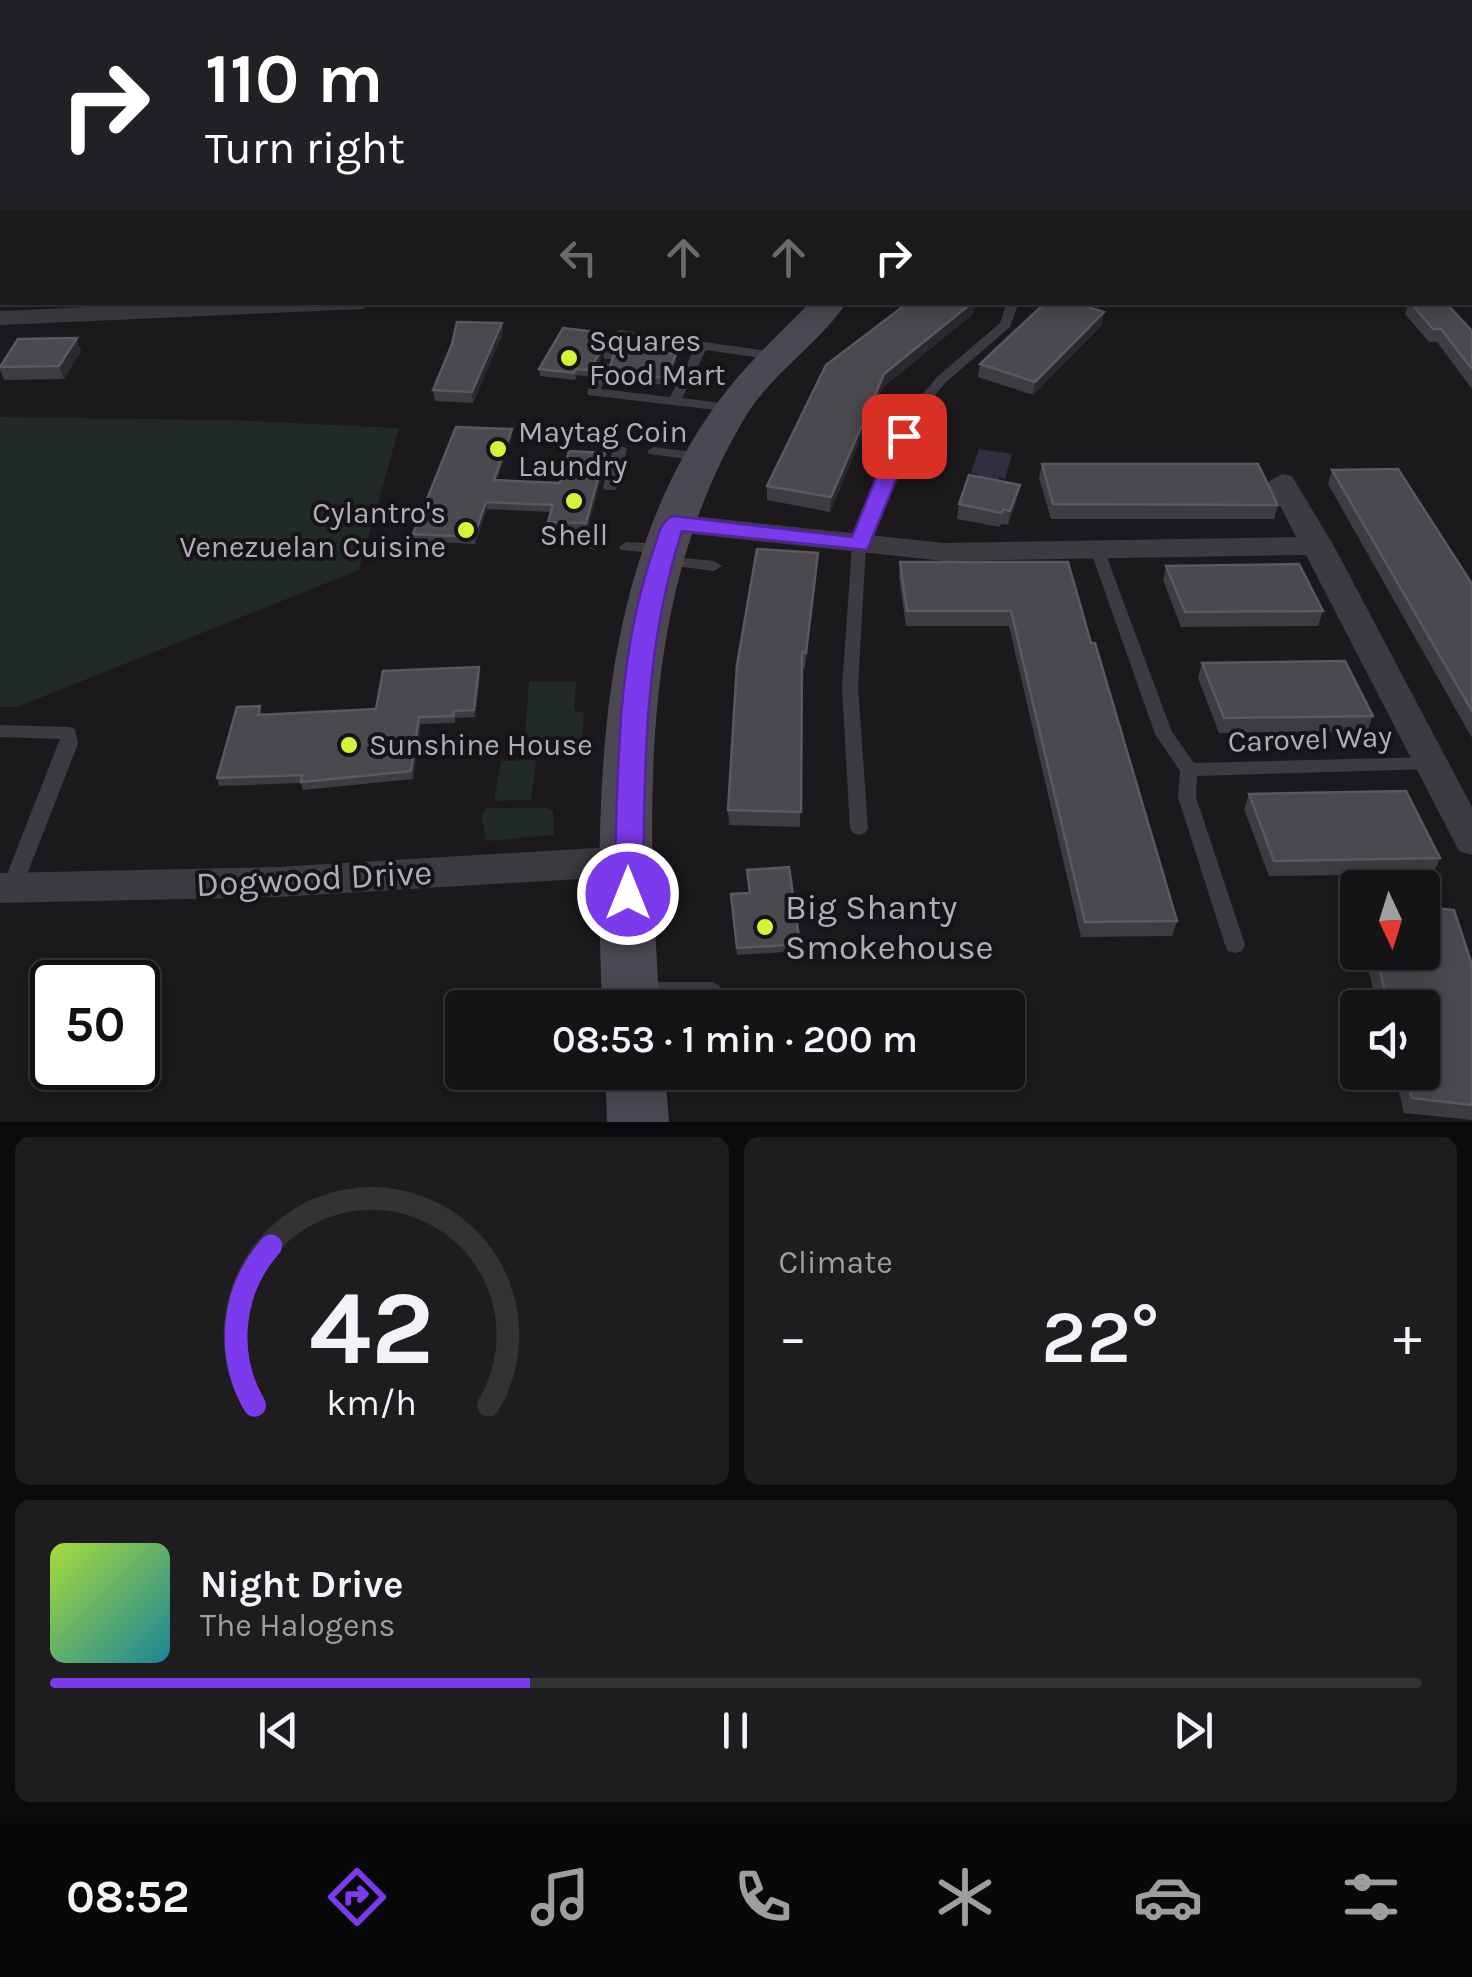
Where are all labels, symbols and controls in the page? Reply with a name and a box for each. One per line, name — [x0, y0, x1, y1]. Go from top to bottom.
text: 110 m — [205, 38, 383, 120]
icon: right — [40, 40, 170, 170]
text: Turn right — [205, 122, 405, 174]
icon: left — [551, 230, 606, 285]
icon: ahead — [656, 230, 711, 285]
icon: ahead — [761, 230, 816, 285]
icon: right — [866, 230, 921, 285]
place label: Squares Food Mart — [589, 323, 726, 393]
marker: Squares Food Mart — [558, 347, 580, 369]
pin — [862, 394, 947, 479]
icon: arrive — [877, 409, 932, 464]
place label: Maytag Coin Laundry — [518, 414, 688, 484]
marker: Maytag Coin Laundry — [487, 438, 509, 460]
marker: Shell — [563, 490, 585, 512]
place label: Cylantro's Venezuelan Cuisine — [180, 495, 446, 565]
place label: Shell — [540, 517, 608, 553]
marker: Cylantro's Venezuelan Cuisine — [455, 519, 477, 541]
street label: Carovel Way — [1227, 718, 1393, 760]
place label: Sunshine House — [369, 727, 593, 763]
marker: Sunshine House — [338, 734, 360, 756]
position arrow — [576, 842, 680, 946]
street label: Dogwood Drive — [195, 852, 433, 905]
north arrow — [1340, 870, 1440, 970]
map controls — [1340, 870, 1440, 1090]
place label: Big Shanty Smokehouse — [785, 887, 994, 968]
marker: Big Shanty Smokehouse — [754, 916, 776, 938]
speed limit sign: 50 — [30, 960, 160, 1090]
button: sound — [1340, 990, 1440, 1090]
text: 08:53 · 1 min · 200 m — [552, 1017, 918, 1062]
text: Climate — [779, 1244, 893, 1281]
text: 42 — [309, 1268, 434, 1389]
text: 22° — [1041, 1293, 1159, 1381]
text: − — [779, 1305, 807, 1369]
text: + — [1393, 1305, 1422, 1369]
text: km/h — [326, 1382, 417, 1424]
text: Night Drive — [200, 1562, 403, 1607]
text: The Halogens — [200, 1607, 395, 1644]
icon: previous — [251, 1703, 306, 1758]
icon: pause — [708, 1703, 763, 1758]
icon: next — [1166, 1703, 1221, 1758]
icon: directions — [322, 1862, 392, 1932]
icon: music — [525, 1862, 595, 1932]
icon: phone — [728, 1862, 798, 1932]
icon: climate — [930, 1862, 1000, 1932]
icon: car — [1133, 1862, 1203, 1932]
icon: filters — [1336, 1862, 1406, 1932]
text: 08:52 — [66, 1871, 189, 1923]

